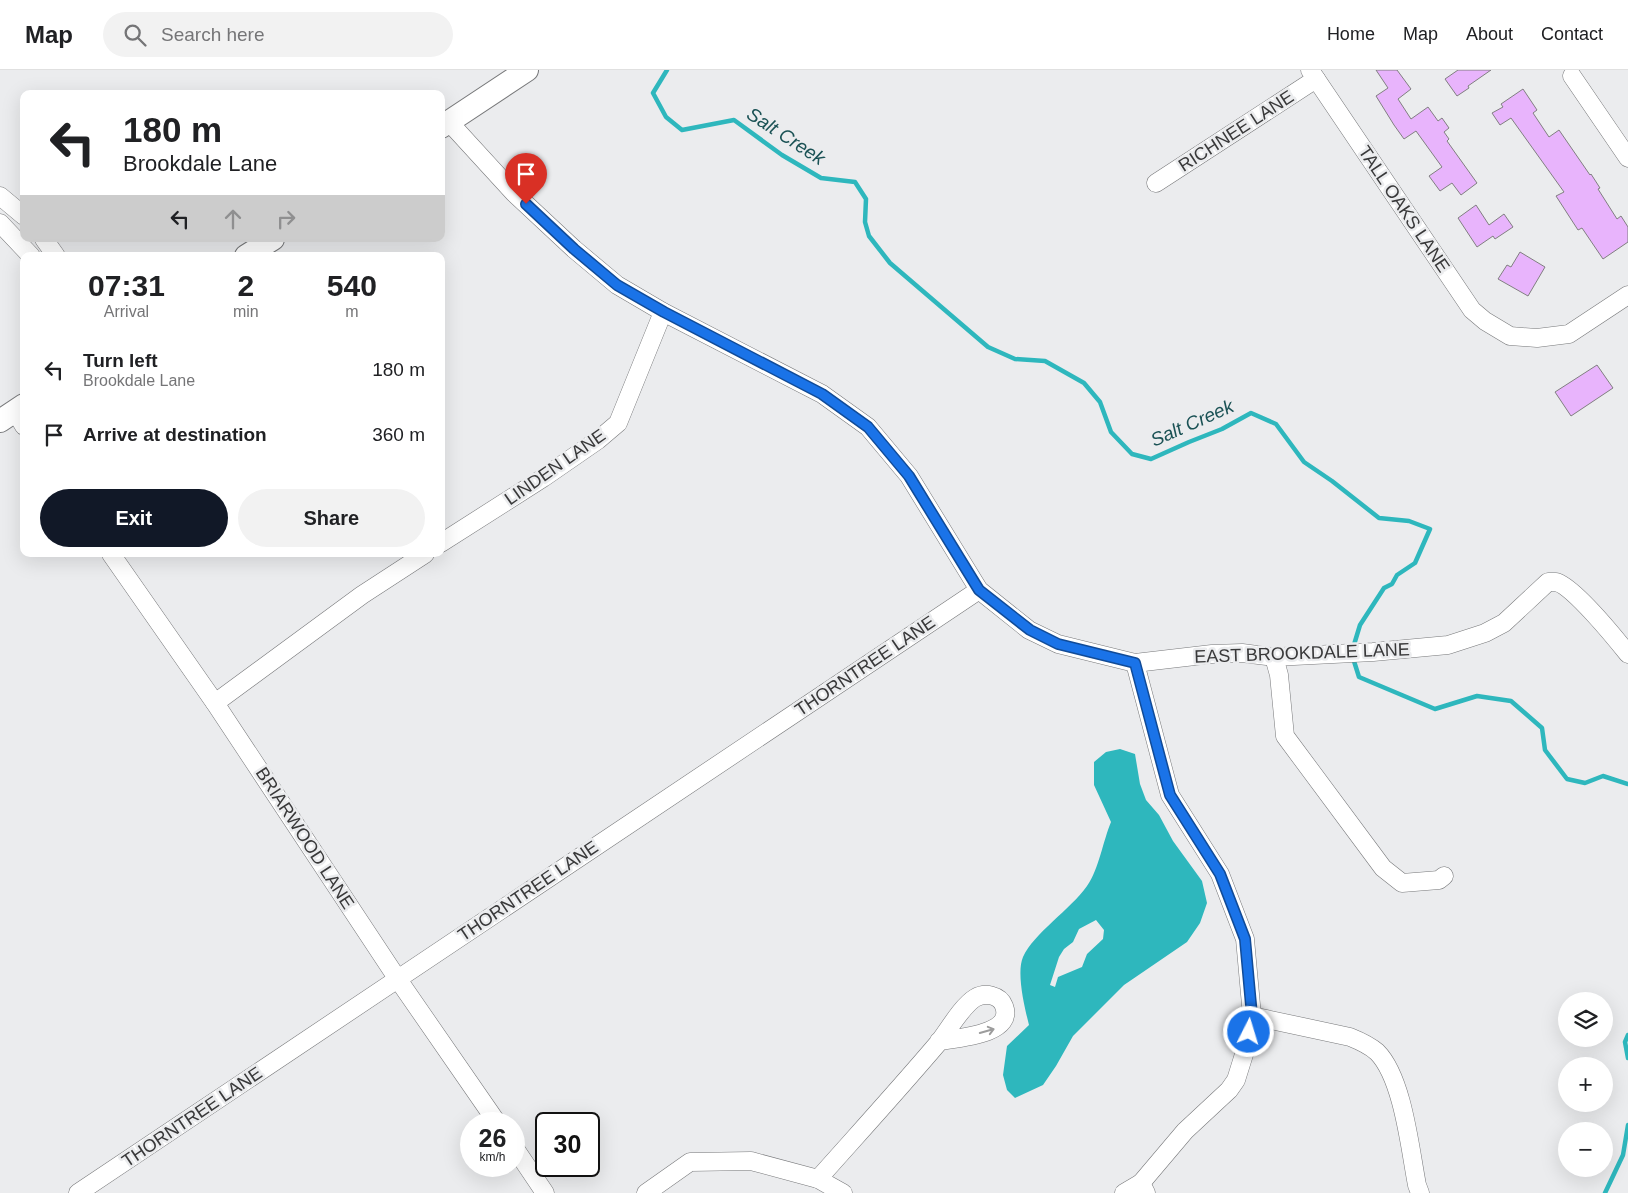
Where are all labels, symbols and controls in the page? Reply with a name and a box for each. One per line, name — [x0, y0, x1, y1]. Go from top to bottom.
search box — [103, 12, 453, 57]
text: Map — [25, 21, 73, 48]
icon: search — [121, 21, 149, 49]
text: Search here — [161, 24, 265, 45]
text: Home — [1327, 24, 1375, 44]
text: Map — [1403, 24, 1438, 44]
text: About — [1466, 24, 1513, 44]
text: Contact — [1541, 24, 1603, 44]
street label: RICHNEE LANE — [1175, 86, 1297, 176]
water label: Salt Creek — [743, 103, 830, 170]
icon: left — [40, 110, 105, 175]
text: 180 m — [123, 110, 222, 149]
street label: TALL OAKS LANE — [1354, 142, 1454, 276]
text: Brookdale Lane — [123, 151, 277, 176]
pin — [505, 153, 547, 204]
icon: arrive — [512, 160, 540, 188]
icon: left — [166, 205, 194, 233]
icon: ahead — [219, 205, 247, 233]
icon: right — [272, 205, 300, 233]
text: 07:31 — [88, 269, 165, 302]
text: 2 — [237, 269, 254, 302]
text: 540 — [327, 269, 377, 302]
text: Arrival — [104, 303, 149, 320]
text: min — [233, 303, 259, 320]
text: m — [345, 303, 358, 320]
text: Turn left — [83, 350, 158, 371]
icon: left — [40, 356, 68, 384]
text: 180 m — [372, 359, 425, 380]
text: Brookdale Lane — [83, 372, 195, 389]
water label: Salt Creek — [1147, 395, 1238, 451]
icon: arrive — [40, 421, 68, 449]
text: Arrive at destination — [83, 424, 267, 445]
text: 360 m — [372, 424, 425, 445]
street label: LINDEN LANE — [501, 425, 609, 509]
button: Exit — [40, 489, 228, 547]
button: Share — [238, 489, 425, 547]
street label: THORNTREE LANE — [791, 612, 939, 720]
street label: EAST BROOKDALE LANE — [1194, 639, 1410, 667]
street label: BRIARWOOD LANE — [252, 763, 358, 913]
street label: THORNTREE LANE — [454, 837, 602, 945]
map controls — [1558, 992, 1613, 1177]
button: layers — [1558, 992, 1613, 1047]
position arrow — [1222, 1005, 1274, 1057]
one-way arrow — [979, 1026, 995, 1036]
button: + — [1558, 1057, 1613, 1112]
street label: THORNTREE LANE — [118, 1063, 266, 1171]
speed limit sign: 30 — [535, 1112, 600, 1177]
button: − — [1558, 1122, 1613, 1177]
text: 26 — [479, 1124, 506, 1152]
text: km/h — [479, 1150, 506, 1164]

